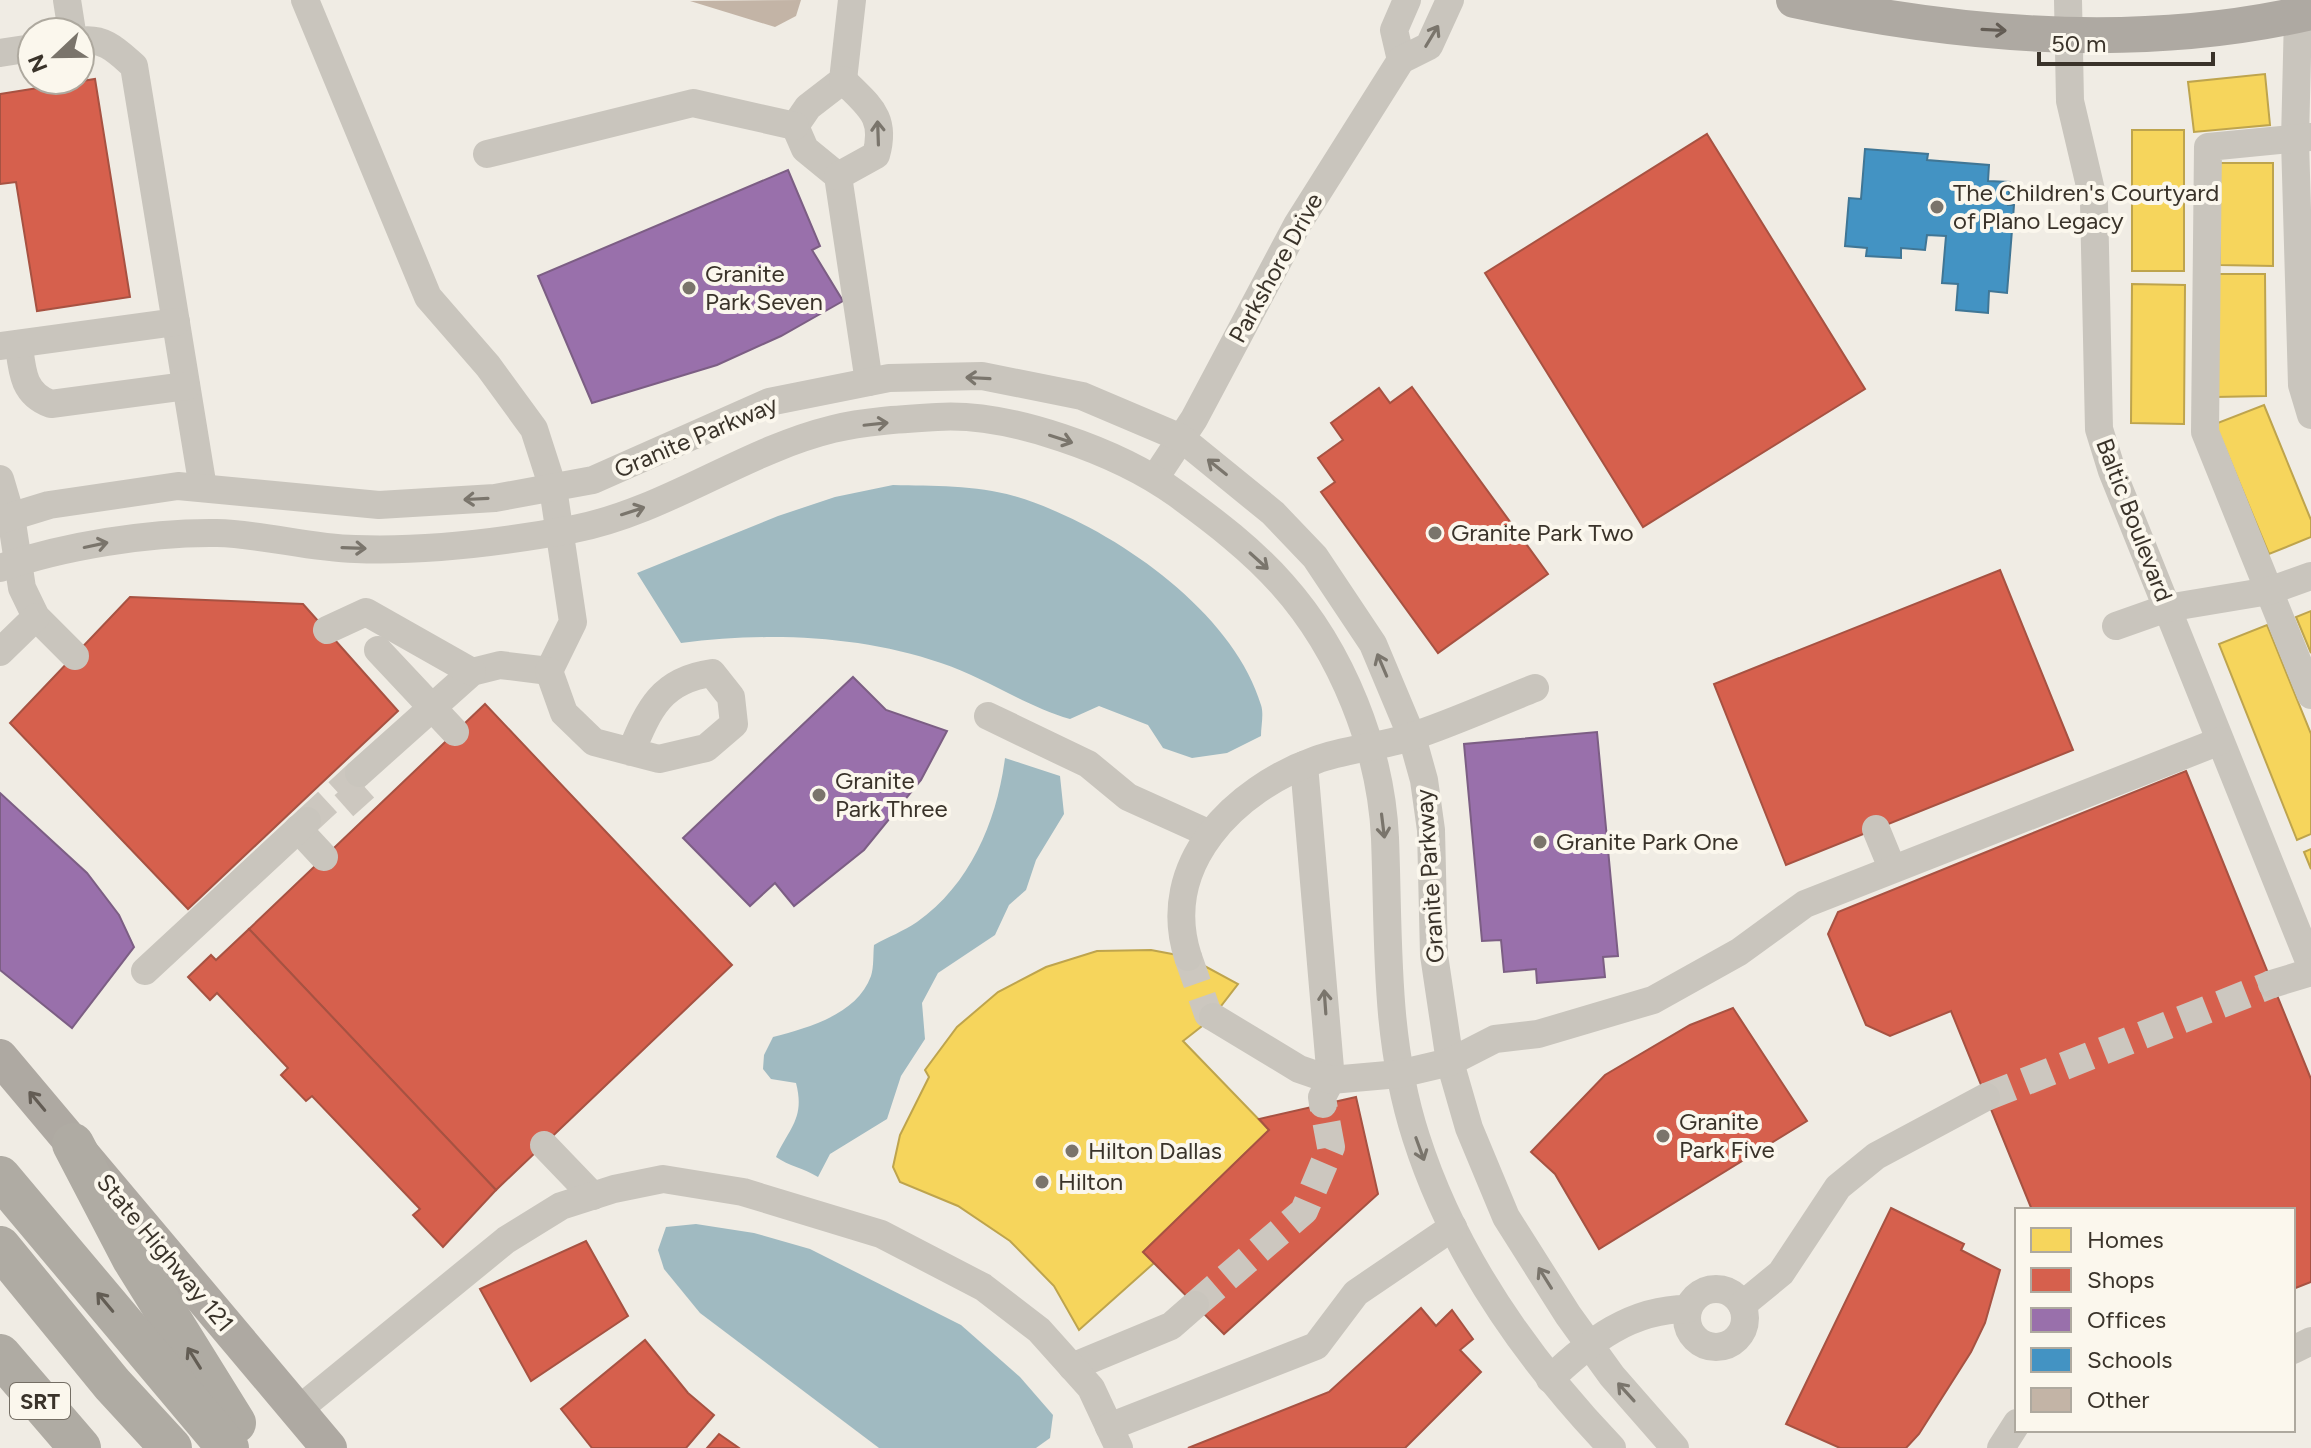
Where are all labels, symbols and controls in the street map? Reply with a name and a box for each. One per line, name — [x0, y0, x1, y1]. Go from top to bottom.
north arrow — [16, 16, 96, 96]
scale bar — [2039, 16, 2213, 66]
one-way arrow — [1980, 22, 2007, 37]
one-way arrow — [1424, 26, 1440, 48]
text: 50 m — [2051, 29, 2107, 58]
text: N — [22, 50, 54, 76]
one-way arrow — [870, 120, 885, 146]
place label: The Children's Courtyard of Plano Legacy — [1953, 178, 2219, 235]
street label: Parkshore Drive — [1222, 188, 1329, 348]
marker: The Children's Courtyard of Plano Legacy — [1928, 198, 1946, 216]
place label: Granite Park Seven — [705, 259, 823, 316]
marker: Granite Park Seven — [680, 279, 698, 297]
one-way arrow — [965, 370, 992, 385]
street label: Granite Parkway — [610, 389, 782, 484]
one-way arrow — [862, 416, 889, 431]
one-way arrow — [1048, 433, 1073, 448]
street label: Baltic Boulevard — [2090, 434, 2179, 605]
one-way arrow — [1207, 459, 1228, 476]
one-way arrow — [463, 492, 490, 507]
one-way arrow — [620, 502, 645, 517]
place label: Granite Park Two — [1451, 518, 1634, 547]
marker: Granite Park Two — [1426, 524, 1444, 542]
one-way arrow — [83, 537, 108, 552]
one-way arrow — [340, 541, 367, 556]
one-way arrow — [1249, 552, 1269, 570]
one-way arrow — [1373, 653, 1388, 678]
place label: Granite Park Three — [835, 766, 948, 823]
marker: Granite Park Three — [810, 786, 828, 804]
street label: Granite Parkway — [1409, 788, 1450, 964]
one-way arrow — [1375, 812, 1390, 839]
place label: Granite Park One — [1556, 827, 1738, 856]
marker: Granite Park One — [1531, 833, 1549, 851]
one-way arrow — [1317, 989, 1332, 1016]
one-way arrow — [28, 1091, 46, 1111]
place label: Granite Park Five — [1679, 1107, 1774, 1164]
marker: Granite Park Five — [1654, 1127, 1672, 1145]
place label: Hilton Dallas — [1088, 1136, 1222, 1165]
one-way arrow — [1414, 1136, 1428, 1161]
marker: Hilton Dallas — [1063, 1142, 1081, 1160]
place label: Hilton — [1058, 1167, 1123, 1196]
street label: State Highway 121 — [91, 1168, 240, 1338]
marker: Hilton — [1033, 1173, 1051, 1191]
legend — [2015, 1208, 2295, 1432]
text: Homes — [2087, 1225, 2164, 1254]
text: Shops — [2087, 1265, 2154, 1294]
one-way arrow — [1536, 1267, 1552, 1290]
one-way arrow — [96, 1293, 114, 1313]
text: Offices — [2087, 1305, 2166, 1334]
text: Schools — [2087, 1345, 2172, 1374]
one-way arrow — [186, 1347, 202, 1370]
one-way arrow — [1617, 1382, 1635, 1402]
road number: SRT — [10, 1383, 70, 1419]
text: Other — [2087, 1385, 2149, 1414]

